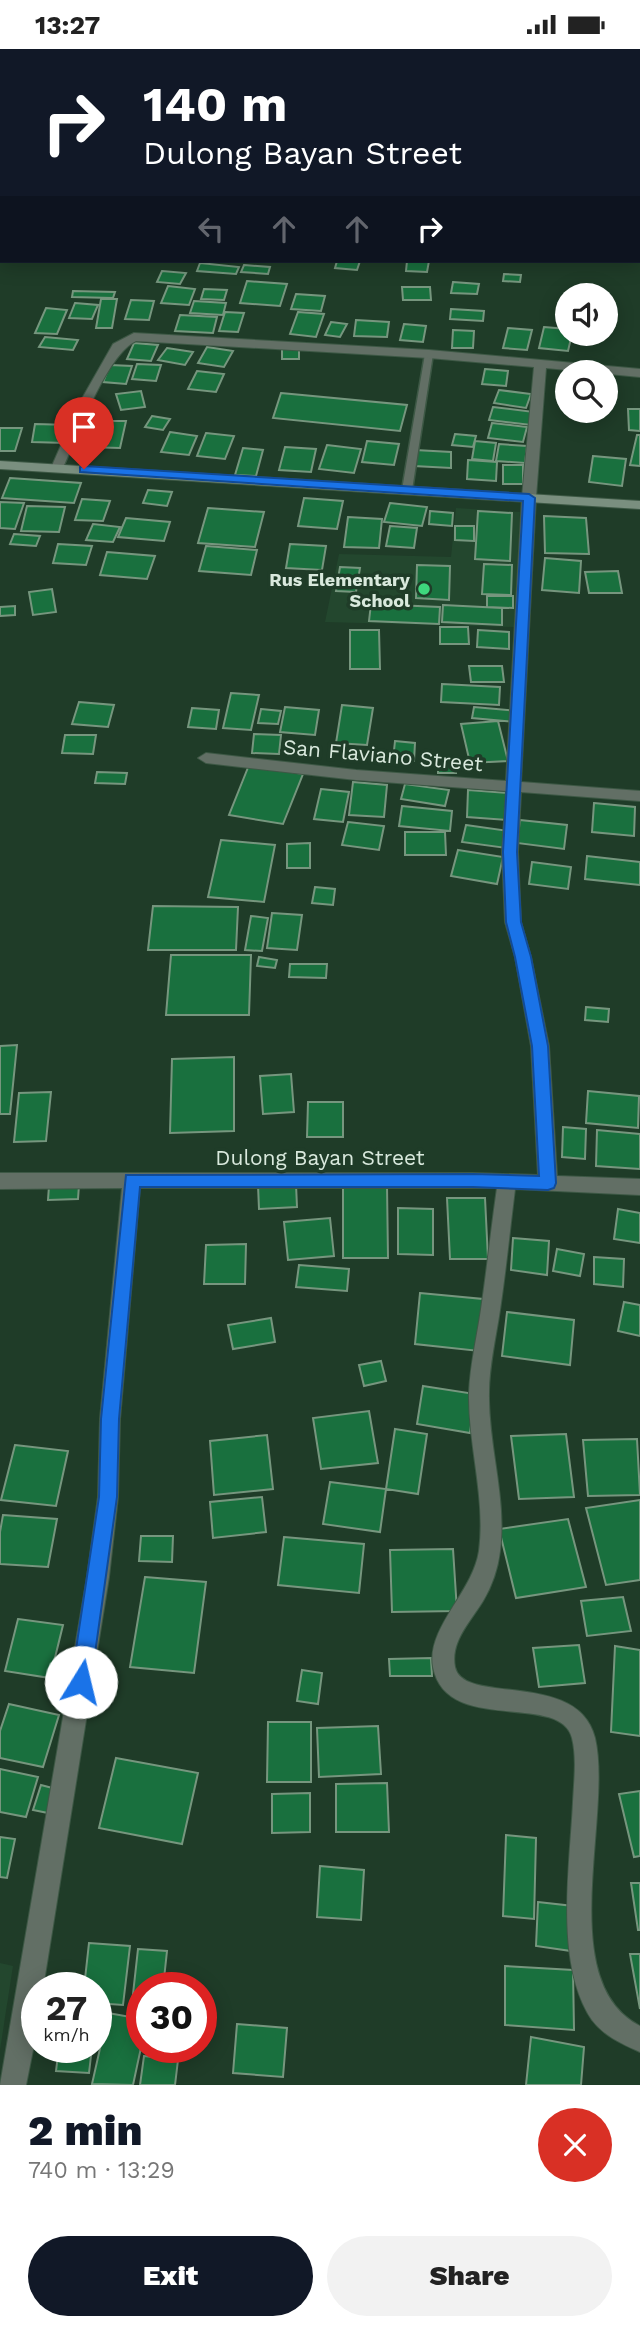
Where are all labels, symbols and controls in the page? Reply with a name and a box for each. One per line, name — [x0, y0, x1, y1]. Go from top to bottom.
text: 13:27 — [35, 10, 100, 40]
text: 140 m — [143, 75, 287, 133]
icon: right — [28, 77, 119, 168]
text: Dulong Bayan Street — [143, 134, 462, 172]
icon: left — [192, 210, 230, 248]
icon: ahead — [265, 210, 303, 248]
icon: ahead — [338, 210, 376, 248]
icon: right — [411, 210, 449, 248]
map controls — [555, 283, 618, 423]
button: sound — [555, 283, 618, 346]
button: search — [555, 360, 618, 423]
pin — [54, 397, 114, 469]
icon: arrive — [65, 408, 103, 446]
place label: Rus Elementary School — [269, 569, 411, 611]
marker: Rus Elementary School — [416, 581, 432, 597]
street label: San Flaviano Street — [282, 734, 484, 776]
street label: Dulong Bayan Street — [215, 1145, 425, 1170]
position arrow — [44, 1645, 118, 1719]
speed limit sign: 30 — [126, 1972, 217, 2063]
text: 27 — [46, 1987, 87, 2029]
text: km/h — [43, 2024, 90, 2045]
text: 2 min — [28, 2106, 142, 2155]
button: close — [538, 2108, 612, 2182]
text: 740 m · 13:29 — [28, 2157, 175, 2184]
button: Exit — [28, 2236, 313, 2316]
button: Share — [327, 2236, 612, 2316]

